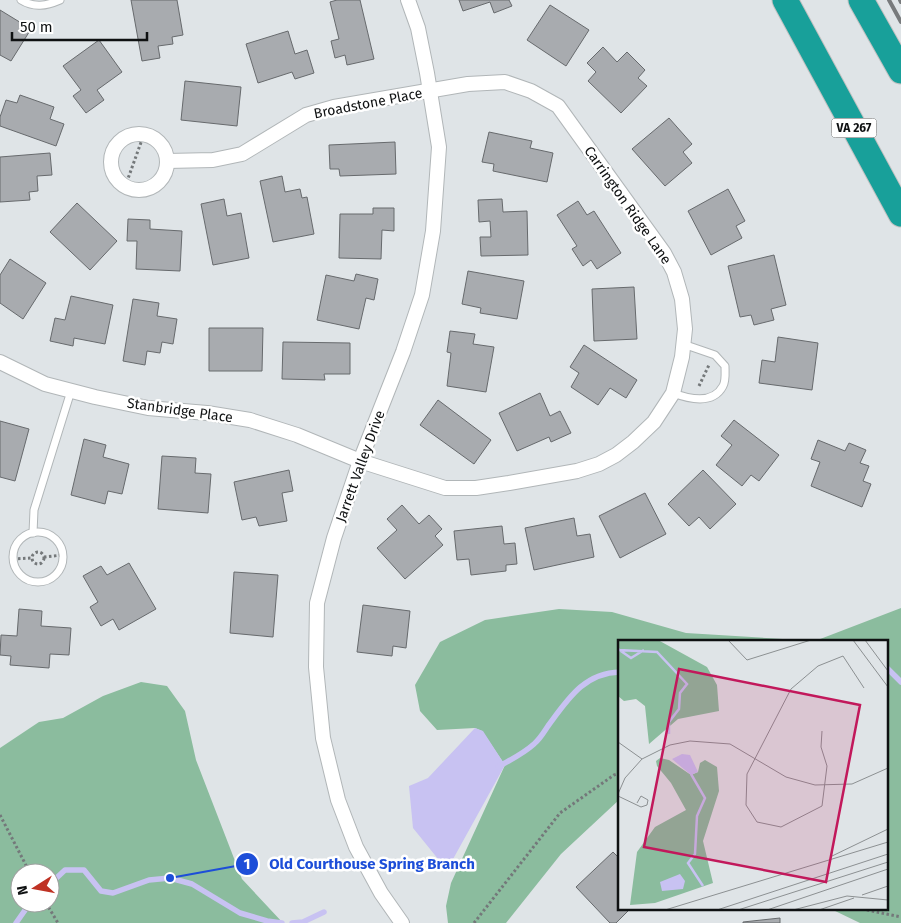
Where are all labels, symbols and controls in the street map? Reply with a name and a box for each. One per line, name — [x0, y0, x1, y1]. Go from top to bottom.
scale bar — [12, 10, 148, 42]
text: 50 m — [20, 18, 53, 36]
street label: Broadstone Place — [312, 85, 424, 122]
road number: VA 267 — [832, 119, 876, 138]
street label: Carrington Ridge Lane — [580, 143, 675, 267]
street label: Stanbridge Place — [126, 395, 234, 426]
street label: Jarrett Valley Drive — [332, 408, 389, 524]
inset map — [618, 640, 888, 910]
callout: Old Courthouse Spring Branch — [235, 849, 485, 879]
text: 1 — [244, 855, 250, 873]
text: Old Courthouse Spring Branch — [269, 855, 475, 873]
north arrow — [10, 863, 60, 913]
text: N — [13, 884, 32, 897]

